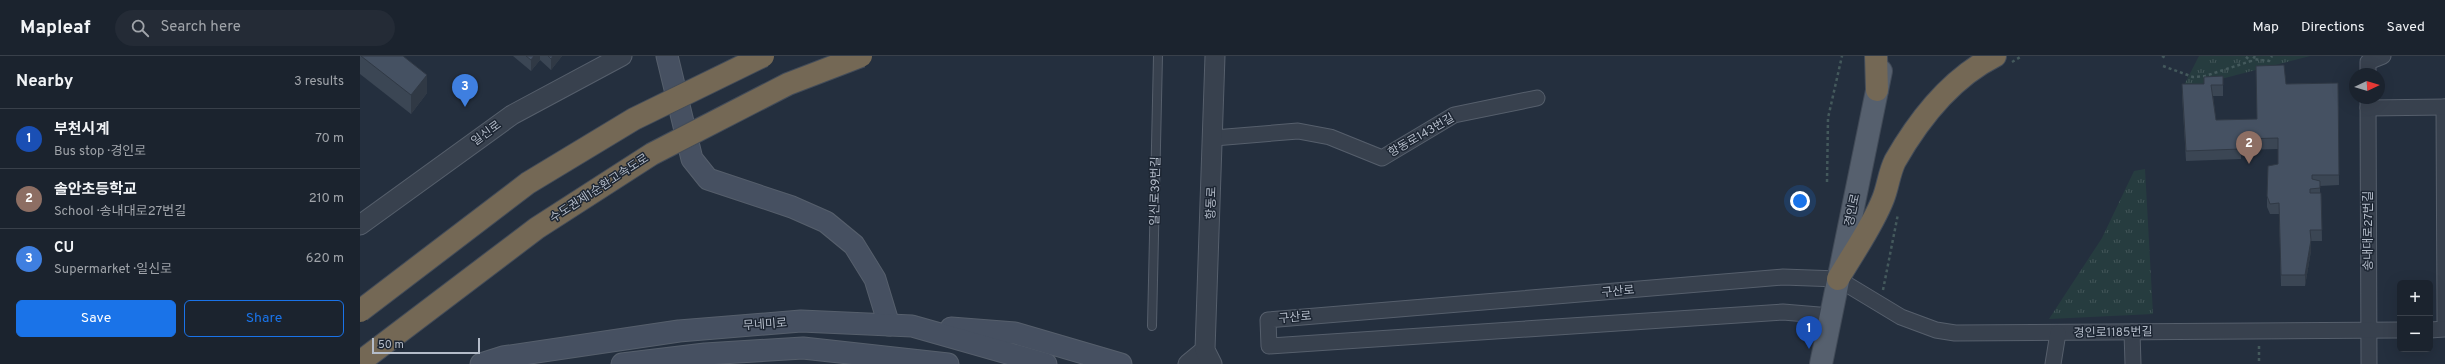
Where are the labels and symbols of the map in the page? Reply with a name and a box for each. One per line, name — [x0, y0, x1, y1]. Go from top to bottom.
north arrow — [2349, 68, 2385, 104]
pin: 3 — [452, 74, 478, 107]
street label: 항동로143번길 — [1385, 110, 1458, 161]
street label: 일신로 — [468, 118, 505, 150]
pin: 2 — [2236, 131, 2262, 164]
street label: 수도권제1순환고속도로 — [547, 151, 652, 227]
street label: 일신로39번길 — [1147, 156, 1165, 226]
street label: 항동로 — [1203, 186, 1221, 220]
your location — [1790, 191, 1810, 211]
street label: 송내대로27번길 — [2361, 191, 2377, 271]
street label: 경인로 — [1842, 192, 1864, 228]
street label: 구산로 — [1601, 283, 1635, 301]
street label: 구산로 — [1278, 309, 1312, 327]
street label: 무네미로 — [742, 315, 788, 335]
pin: 1 — [1796, 316, 1822, 349]
street label: 경인로1185번길 — [2073, 324, 2153, 342]
scale bar — [372, 336, 480, 355]

